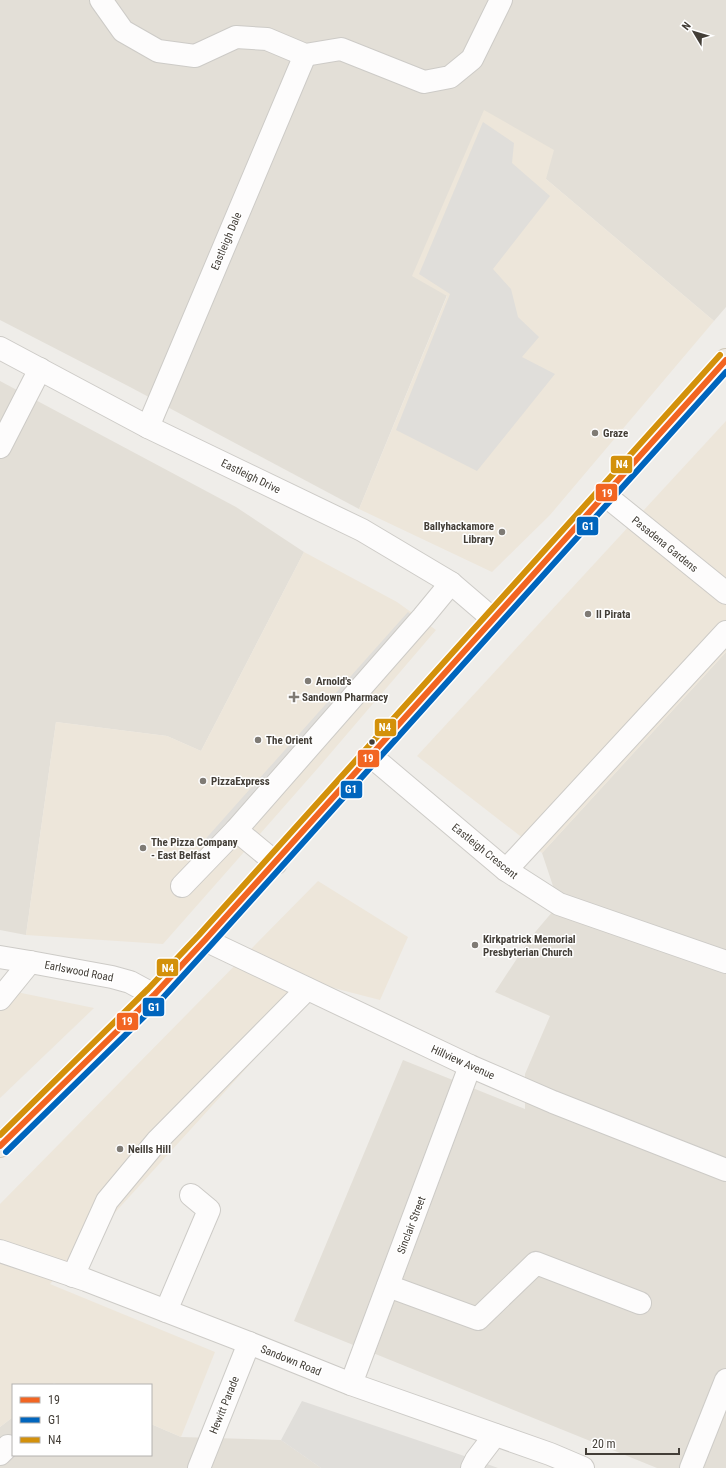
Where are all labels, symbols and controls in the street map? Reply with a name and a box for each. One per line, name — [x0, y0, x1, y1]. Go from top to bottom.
north arrow — [674, 12, 714, 52]
text: N — [679, 19, 694, 33]
street label: Eastleigh Dale — [208, 210, 244, 272]
place label: Graze — [603, 427, 628, 440]
marker: Graze — [590, 428, 600, 438]
line badge: N4 — [610, 455, 633, 474]
street label: Eastleigh Drive — [219, 456, 283, 496]
text: N4 — [616, 458, 629, 471]
line badge: 19 — [595, 483, 618, 502]
text: 19 — [601, 487, 613, 500]
street label: Pasadena Gardens — [629, 514, 700, 575]
line badge: G1 — [576, 516, 599, 536]
place label: Ballyhackamore Library — [424, 520, 494, 546]
text: G1 — [582, 520, 594, 533]
marker: Ballyhackamore Library — [497, 527, 507, 537]
place label: Il Pirata — [596, 608, 631, 621]
marker: Il Pirata — [583, 609, 593, 619]
place label: Arnold's — [316, 675, 352, 688]
marker: Arnold's — [303, 676, 313, 686]
place label: Sandown Pharmacy — [302, 691, 388, 704]
marker: Sandown Pharmacy — [289, 692, 299, 702]
line badge: N4 — [374, 718, 397, 737]
text: N4 — [379, 721, 392, 734]
place label: The Orient — [266, 734, 313, 747]
marker: The Orient — [253, 735, 263, 745]
unlabelled marker — [367, 737, 377, 747]
line badge: 19 — [357, 749, 380, 768]
text: 19 — [362, 752, 374, 765]
place label: PizzaExpress — [211, 775, 270, 788]
marker: PizzaExpress — [198, 776, 208, 786]
line badge: G1 — [340, 780, 363, 799]
text: G1 — [345, 783, 357, 796]
street label: Eastleigh Crescent — [449, 821, 520, 882]
place label: The Pizza Company - East Belfast — [151, 836, 238, 862]
marker: The Pizza Company - East Belfast — [138, 843, 148, 853]
place label: Kirkpatrick Memorial Presbyterian Church — [483, 933, 576, 959]
marker: Kirkpatrick Memorial Presbyterian Church — [470, 940, 480, 950]
street label: Earlswood Road — [43, 958, 114, 985]
line badge: N4 — [156, 958, 179, 977]
text: N4 — [162, 962, 175, 975]
line badge: G1 — [142, 997, 165, 1017]
text: G1 — [148, 1001, 160, 1014]
line badge: 19 — [116, 1012, 139, 1031]
text: 19 — [121, 1015, 133, 1028]
street label: Hillview Avenue — [429, 1043, 497, 1082]
place label: Neills Hill — [128, 1143, 171, 1156]
marker: Neills Hill — [115, 1144, 125, 1154]
street label: Sinclair Street — [395, 1195, 428, 1256]
street label: Sandown Road — [259, 1342, 323, 1379]
street label: Hewitt Parade — [207, 1374, 242, 1436]
legend — [12, 1384, 152, 1456]
text: 19 — [48, 1393, 60, 1407]
text: G1 — [48, 1413, 61, 1427]
scale bar — [586, 1430, 679, 1456]
text: N4 — [48, 1433, 61, 1447]
text: 20 m — [592, 1437, 616, 1451]

